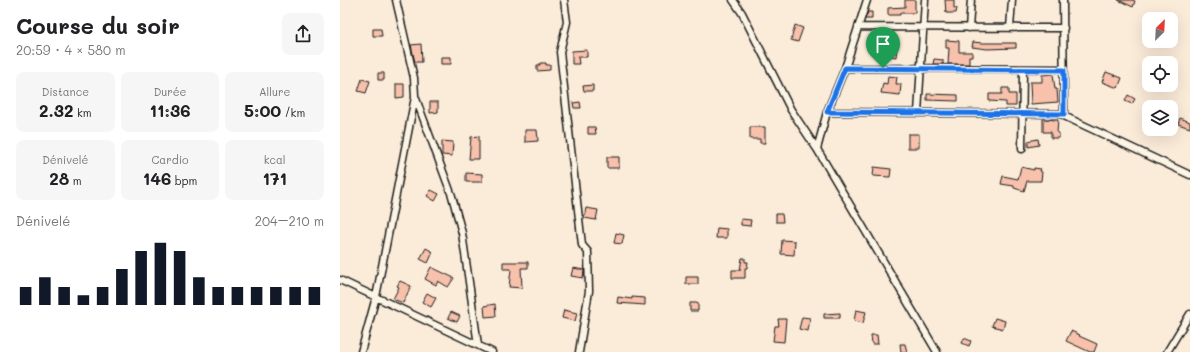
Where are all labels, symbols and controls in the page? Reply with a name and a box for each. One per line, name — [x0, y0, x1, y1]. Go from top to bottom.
text: Course du soir — [16, 11, 180, 40]
north arrow — [1142, 12, 1178, 48]
map controls — [1142, 12, 1178, 136]
button: share — [282, 13, 324, 55]
pin — [866, 27, 900, 68]
icon: arrive — [872, 33, 894, 55]
text: 20:59 · 4 × 580 m — [16, 41, 126, 58]
button: locate — [1142, 56, 1178, 92]
text: Distance — [42, 84, 89, 99]
text: Durée — [154, 84, 186, 99]
text: Allure — [259, 84, 290, 99]
text: 2.32 — [39, 99, 73, 121]
text: 11:36 — [150, 99, 190, 121]
text: 5:00 — [244, 99, 281, 121]
button: layers — [1142, 100, 1178, 136]
text: km — [73, 105, 92, 120]
text: /km — [281, 105, 305, 120]
text: Dénivelé — [42, 152, 88, 167]
text: Cardio — [151, 152, 189, 167]
text: kcal — [264, 152, 286, 167]
text: 28 — [49, 167, 69, 189]
text: 146 — [143, 167, 171, 189]
text: 171 — [262, 167, 287, 189]
text: m — [69, 173, 82, 188]
text: bpm — [171, 173, 197, 188]
text: Dénivelé — [16, 212, 70, 229]
text: 204–210 m — [255, 212, 324, 229]

